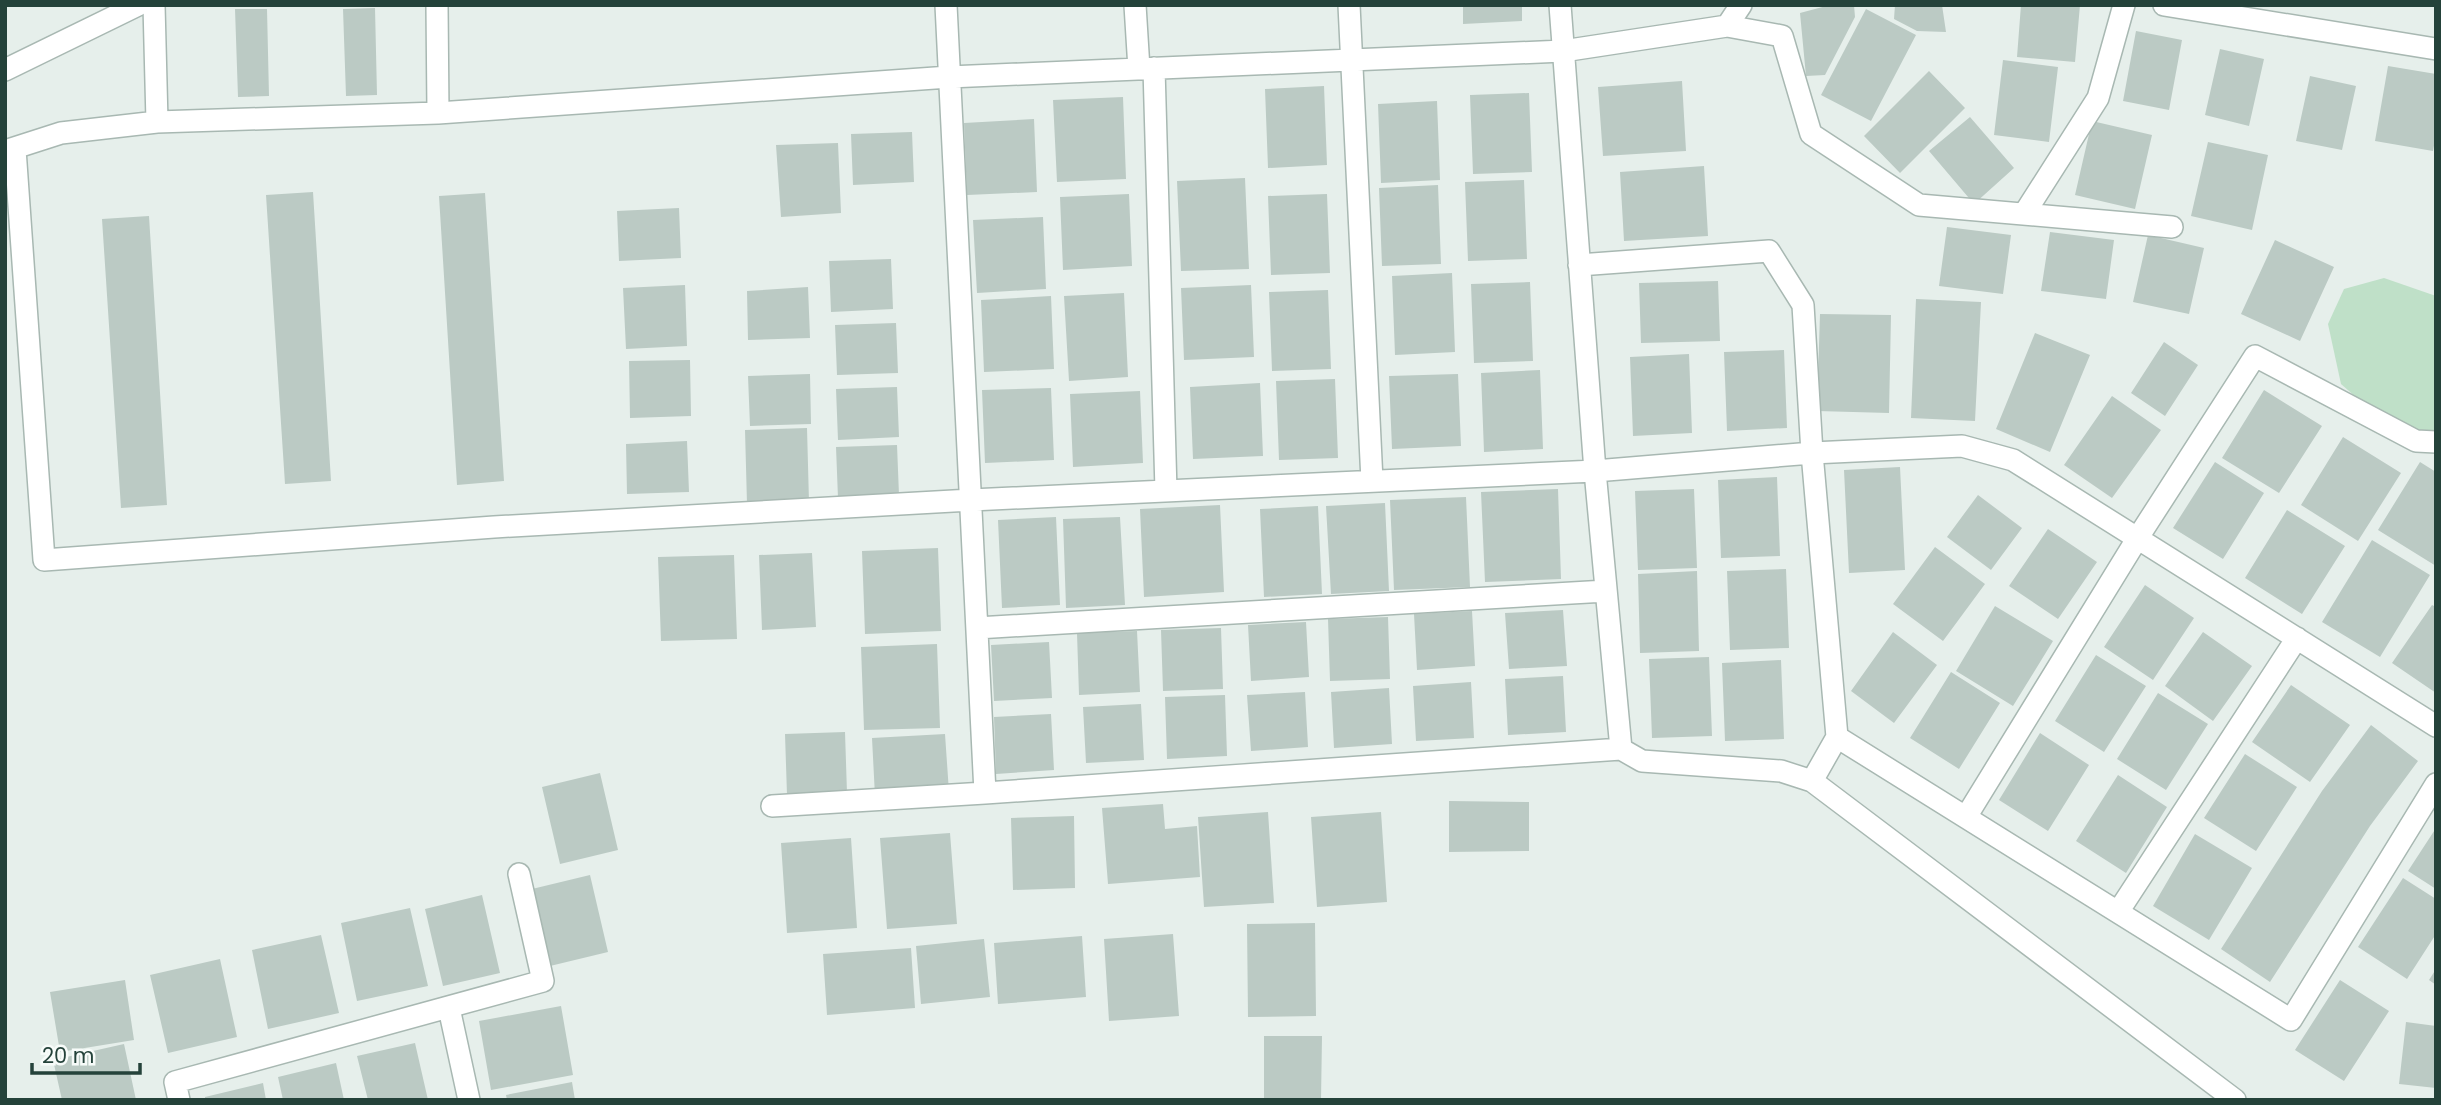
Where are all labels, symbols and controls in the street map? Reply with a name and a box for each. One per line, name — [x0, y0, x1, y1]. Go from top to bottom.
scale bar — [32, 1032, 140, 1076]
text: 20 m — [42, 1041, 95, 1070]

